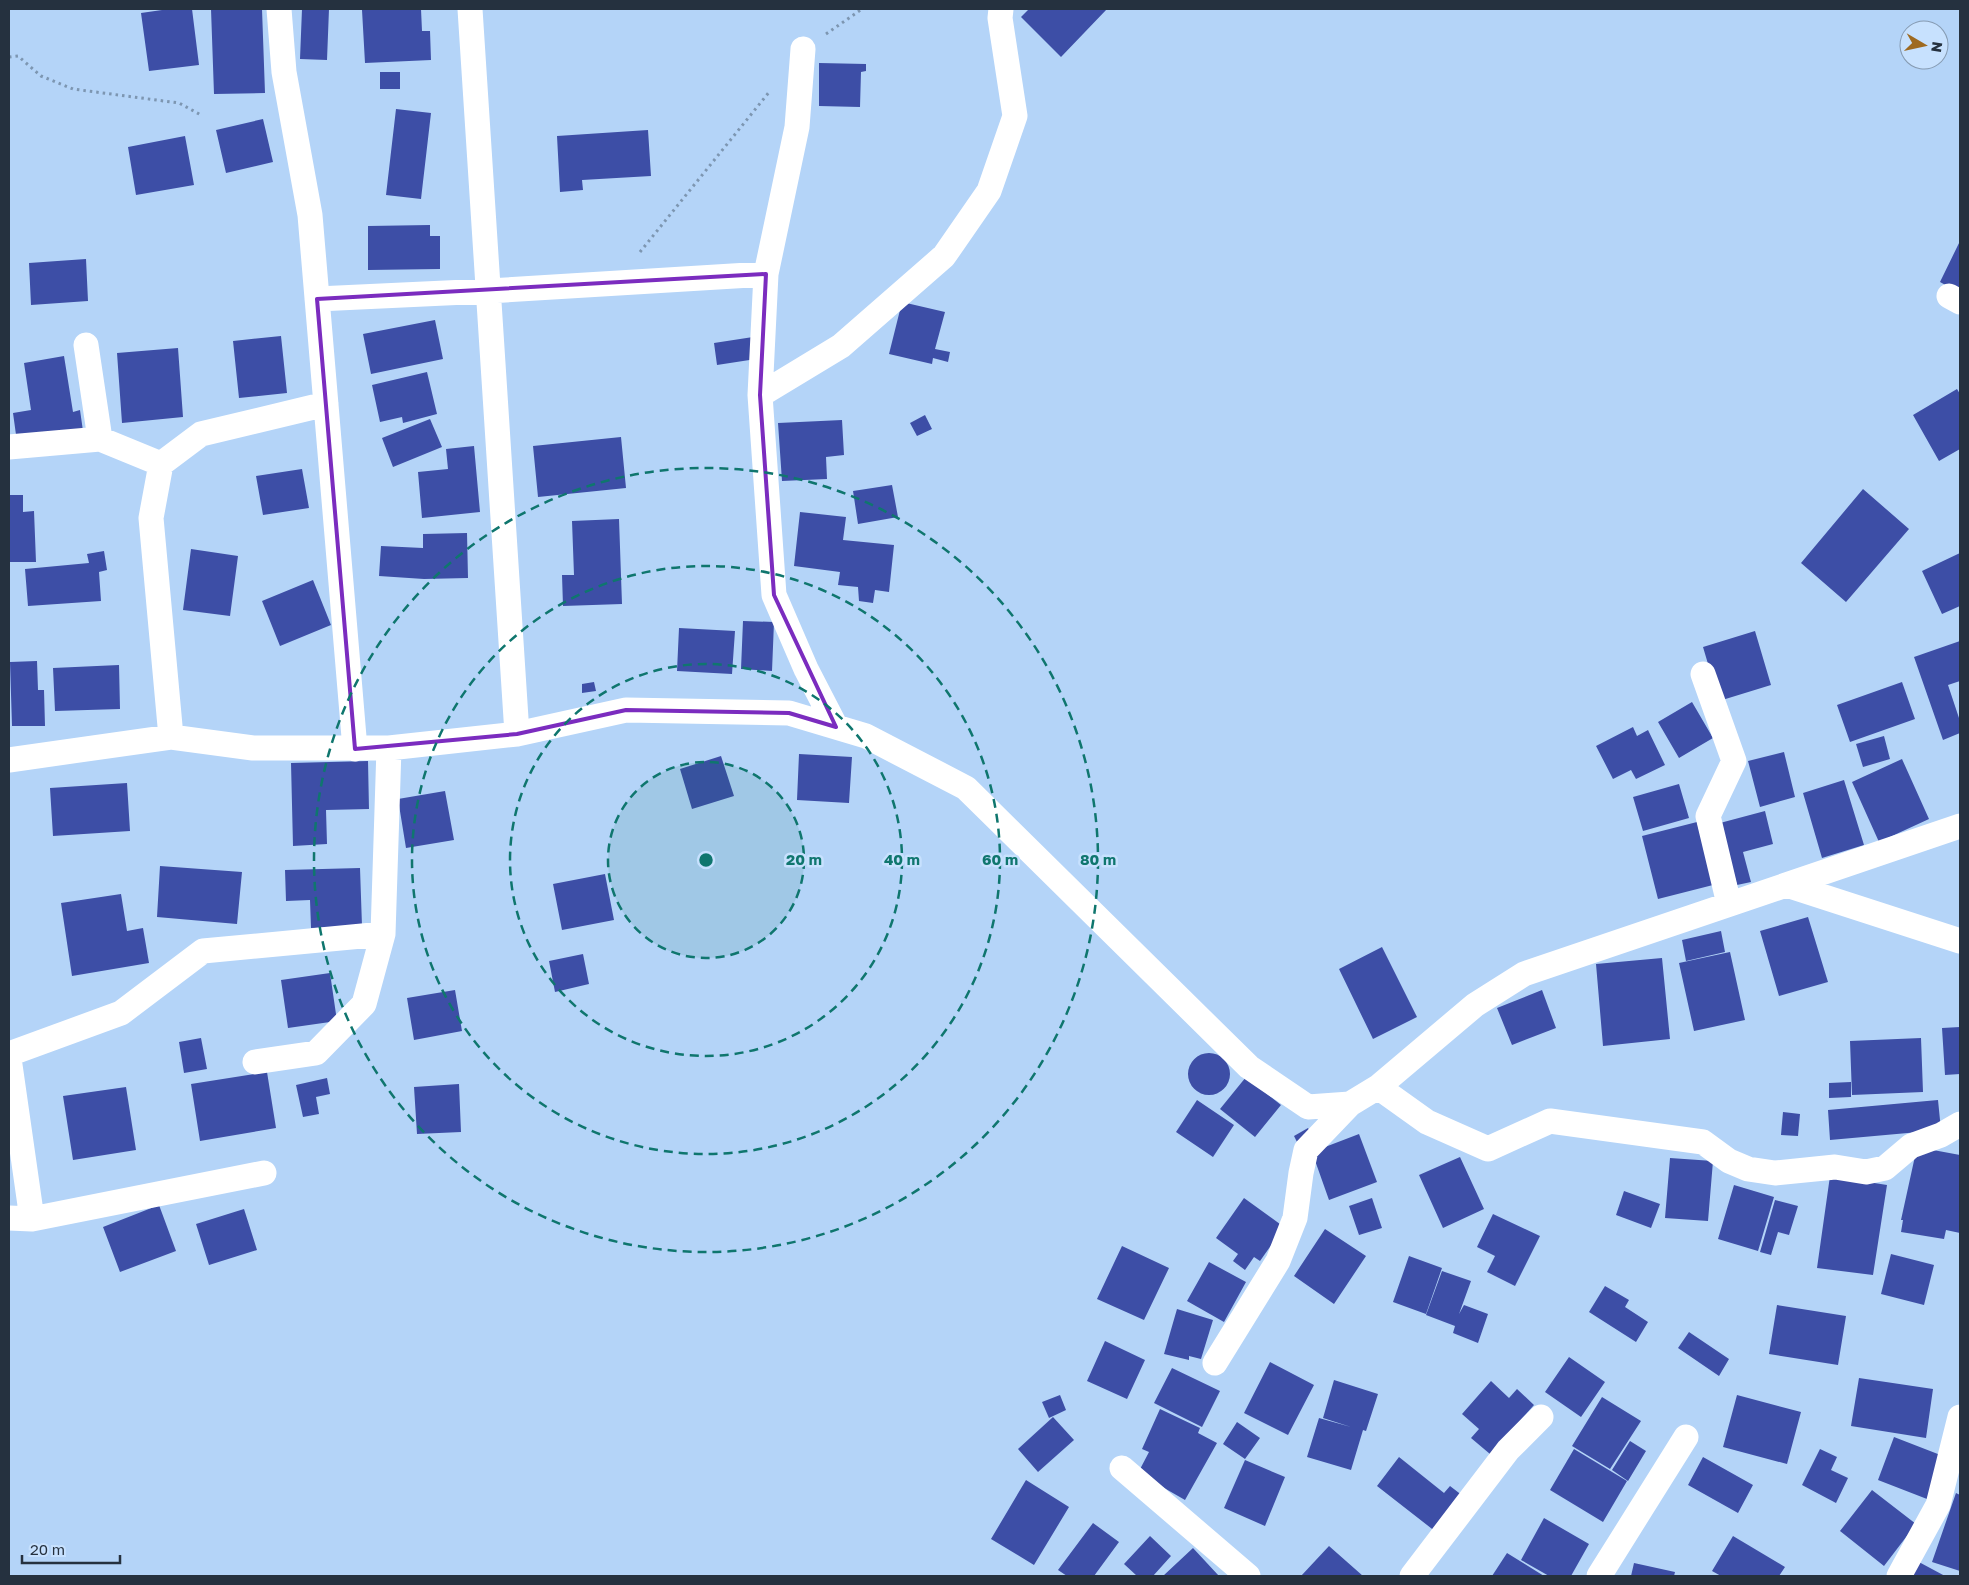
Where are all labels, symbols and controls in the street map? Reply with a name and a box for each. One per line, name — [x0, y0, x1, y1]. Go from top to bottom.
north arrow — [1899, 20, 1949, 70]
text: N — [1928, 41, 1947, 54]
text: 20 m — [786, 850, 822, 868]
text: 40 m — [884, 850, 920, 868]
text: 60 m — [982, 850, 1018, 868]
text: 80 m — [1080, 850, 1116, 868]
centre of rings — [697, 851, 715, 869]
scale bar — [22, 1532, 120, 1564]
text: 20 m — [30, 1540, 65, 1558]

